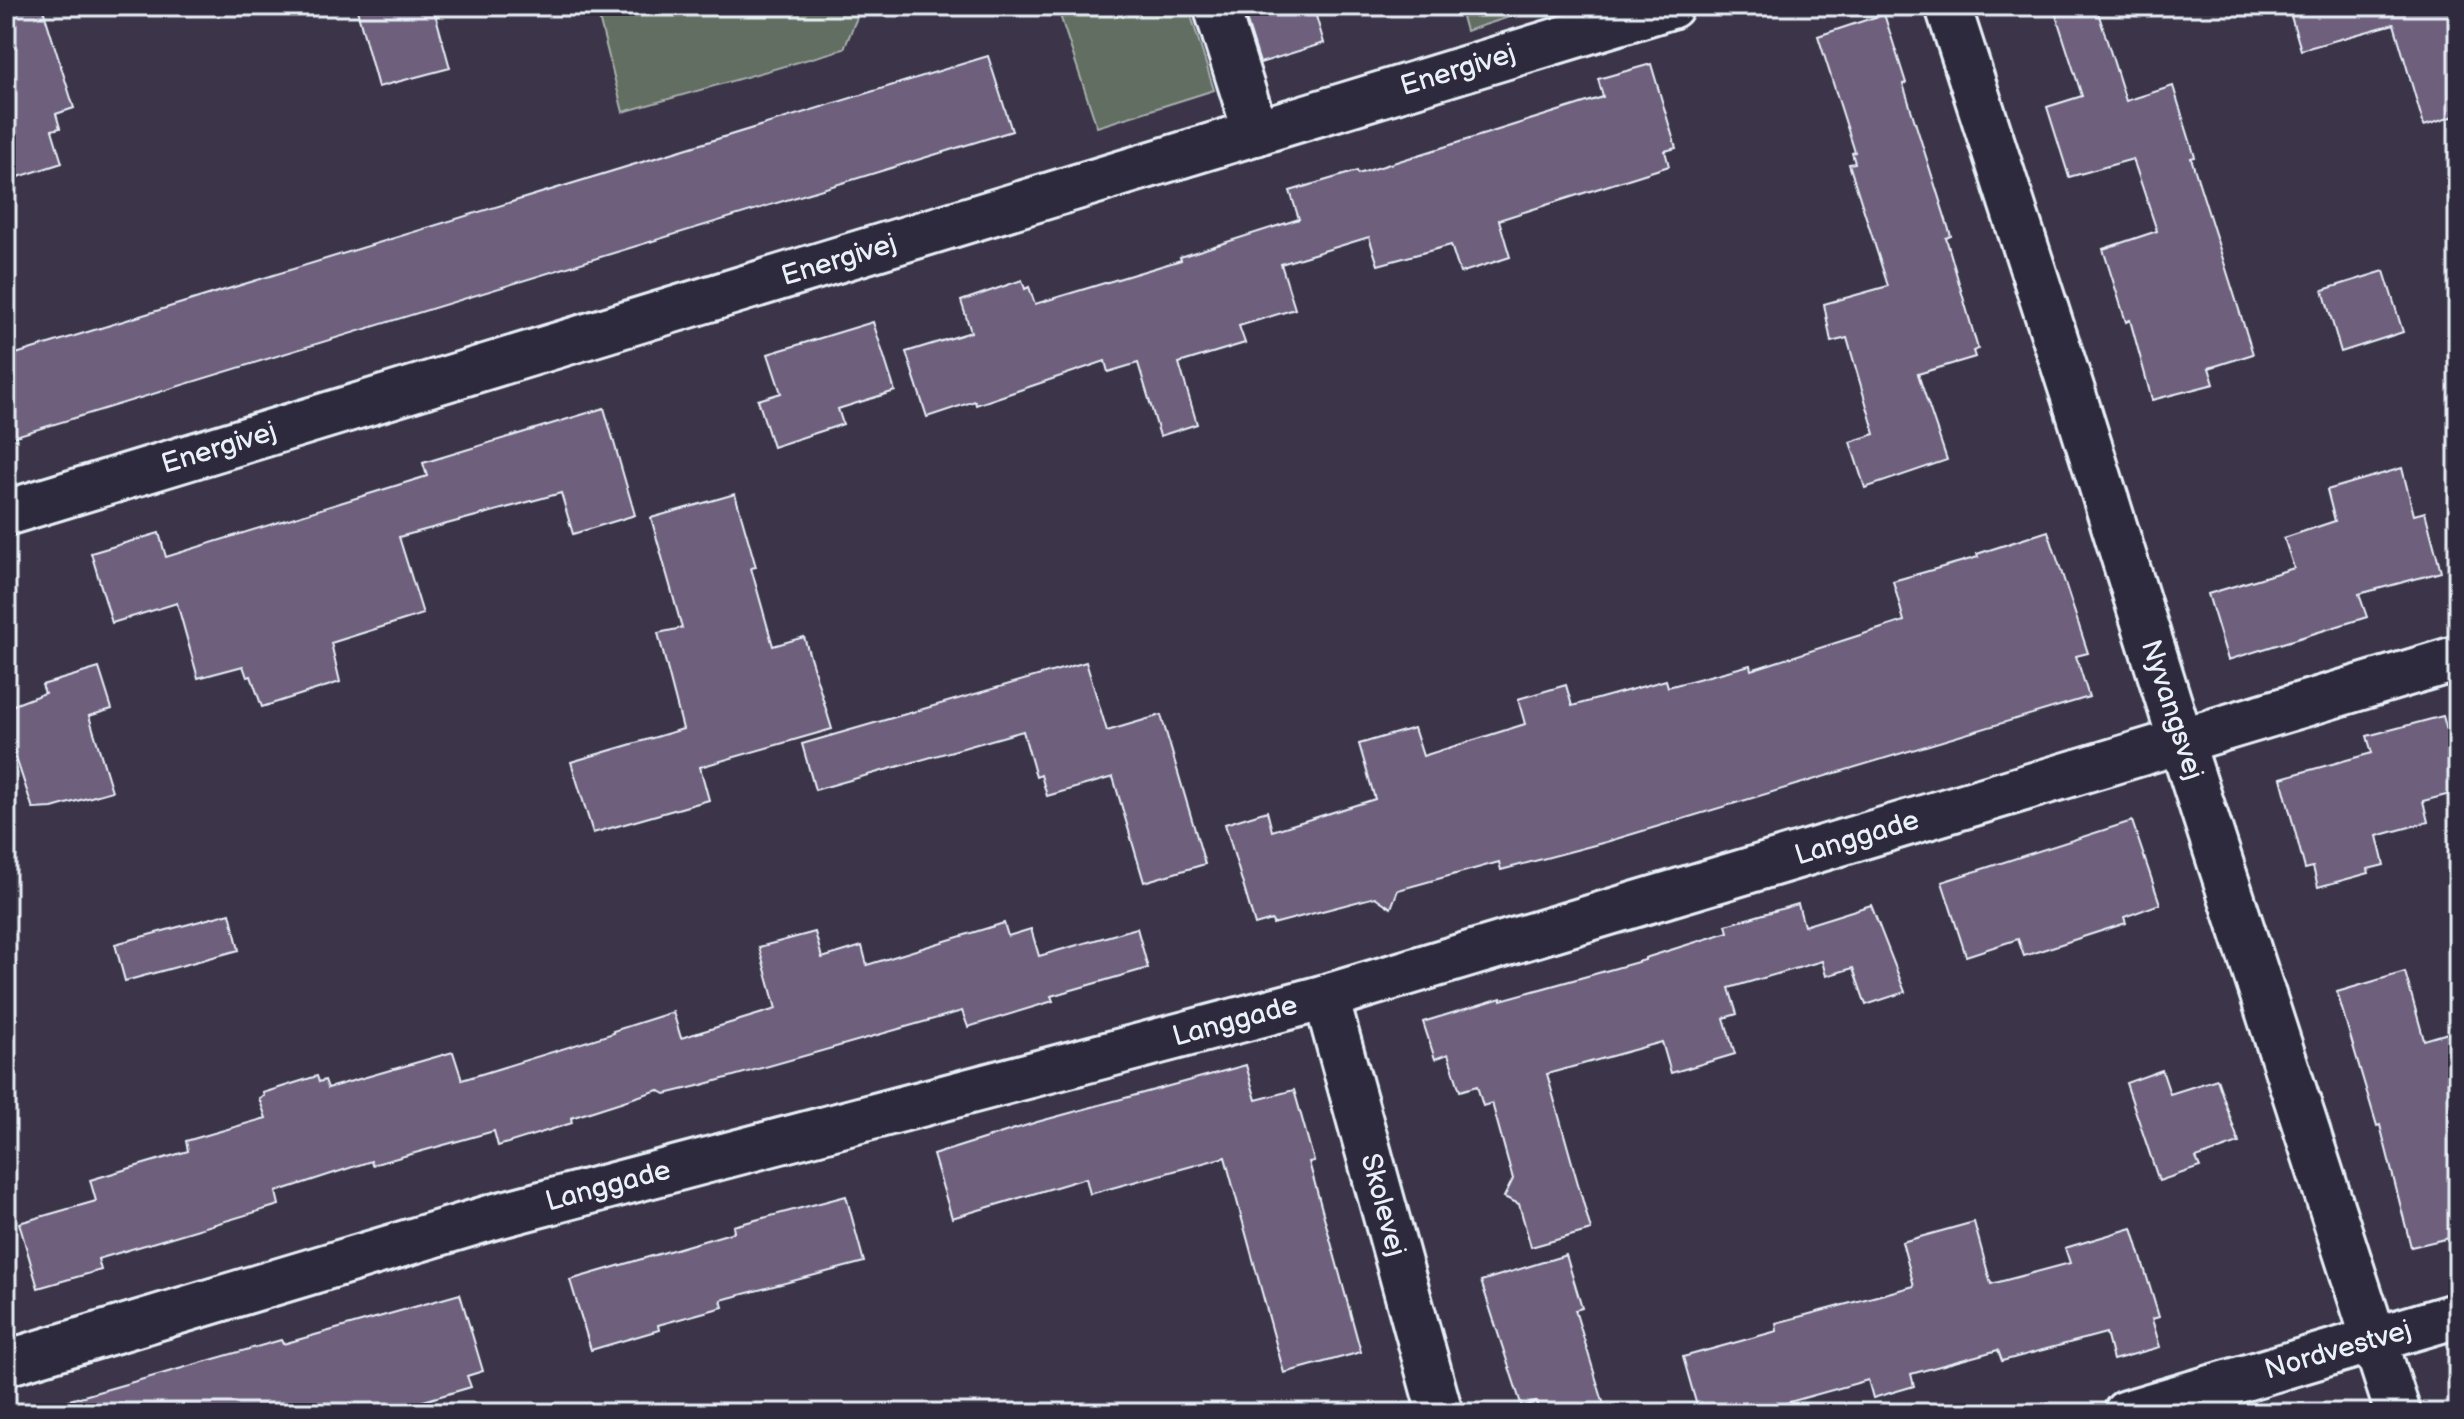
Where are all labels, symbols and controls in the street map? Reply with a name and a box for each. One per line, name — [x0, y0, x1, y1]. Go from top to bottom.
street label: Energivej — [1396, 37, 1520, 103]
street label: Energivej — [777, 227, 901, 293]
street label: Energivej — [157, 415, 281, 481]
street label: Nyvangsvej — [2134, 636, 2210, 784]
street label: Langgade — [1791, 804, 1923, 872]
street label: Langgade — [1169, 989, 1301, 1053]
street label: Skolevej — [1353, 1150, 1413, 1260]
street label: Langgade — [542, 1154, 674, 1218]
street label: Nordvestvej — [2261, 1313, 2415, 1387]

